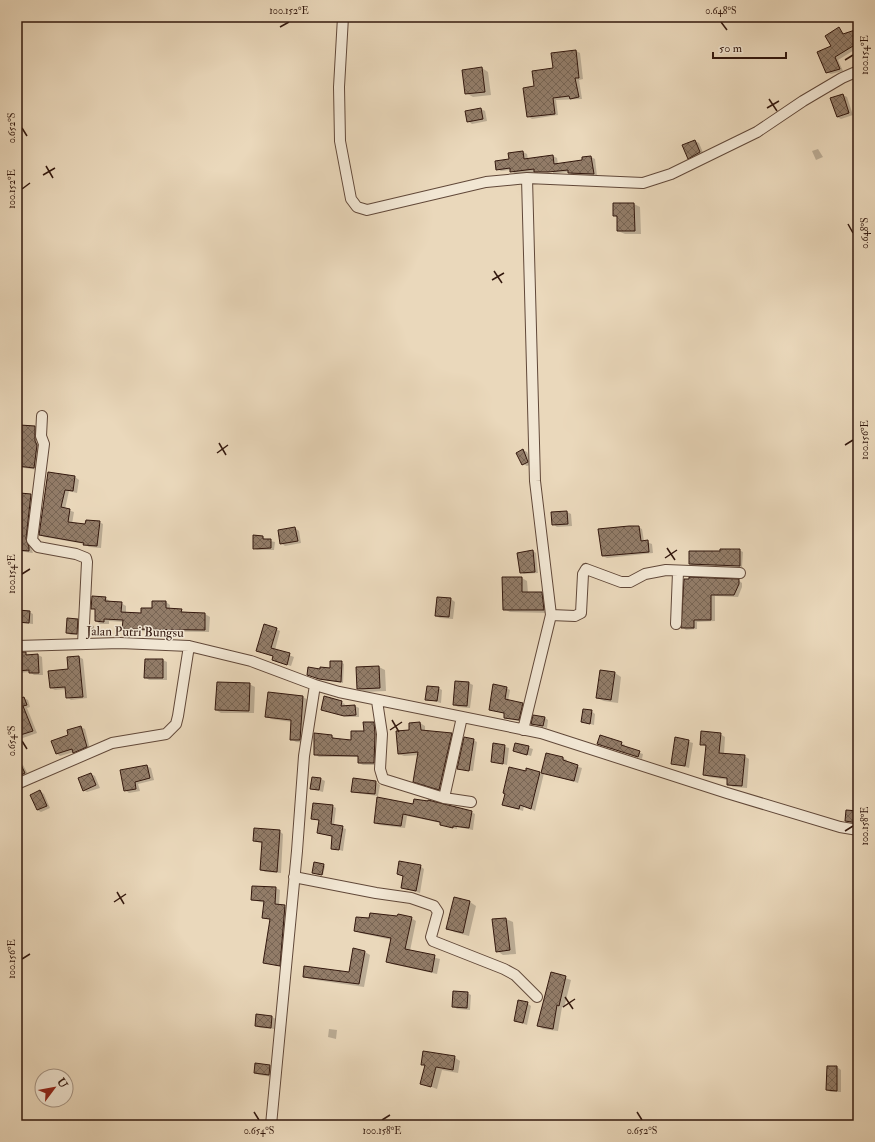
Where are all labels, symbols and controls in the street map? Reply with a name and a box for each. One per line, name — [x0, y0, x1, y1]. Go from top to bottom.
text: 100.152°E — [269, 5, 309, 17]
text: 0.648°S — [705, 5, 737, 17]
scale bar — [713, 34, 786, 60]
text: 100.154°E — [859, 35, 871, 75]
text: 50 m — [719, 41, 743, 56]
text: 0.652°S — [6, 113, 18, 143]
text: 100.152°E — [6, 169, 18, 209]
text: 0.648°S — [859, 217, 871, 249]
text: 100.156°E — [859, 420, 871, 460]
text: 100.154°E — [6, 554, 18, 594]
street label: Jalan Putri Bungsu — [85, 623, 184, 641]
text: 0.654°S — [6, 726, 18, 756]
text: 100.158°E — [859, 806, 871, 846]
text: 100.156°E — [6, 939, 18, 979]
north arrow — [34, 1068, 74, 1108]
text: U — [54, 1076, 70, 1091]
text: 0.654°S — [244, 1125, 274, 1137]
text: 100.158°E — [362, 1125, 402, 1137]
text: 0.652°S — [627, 1125, 657, 1137]

